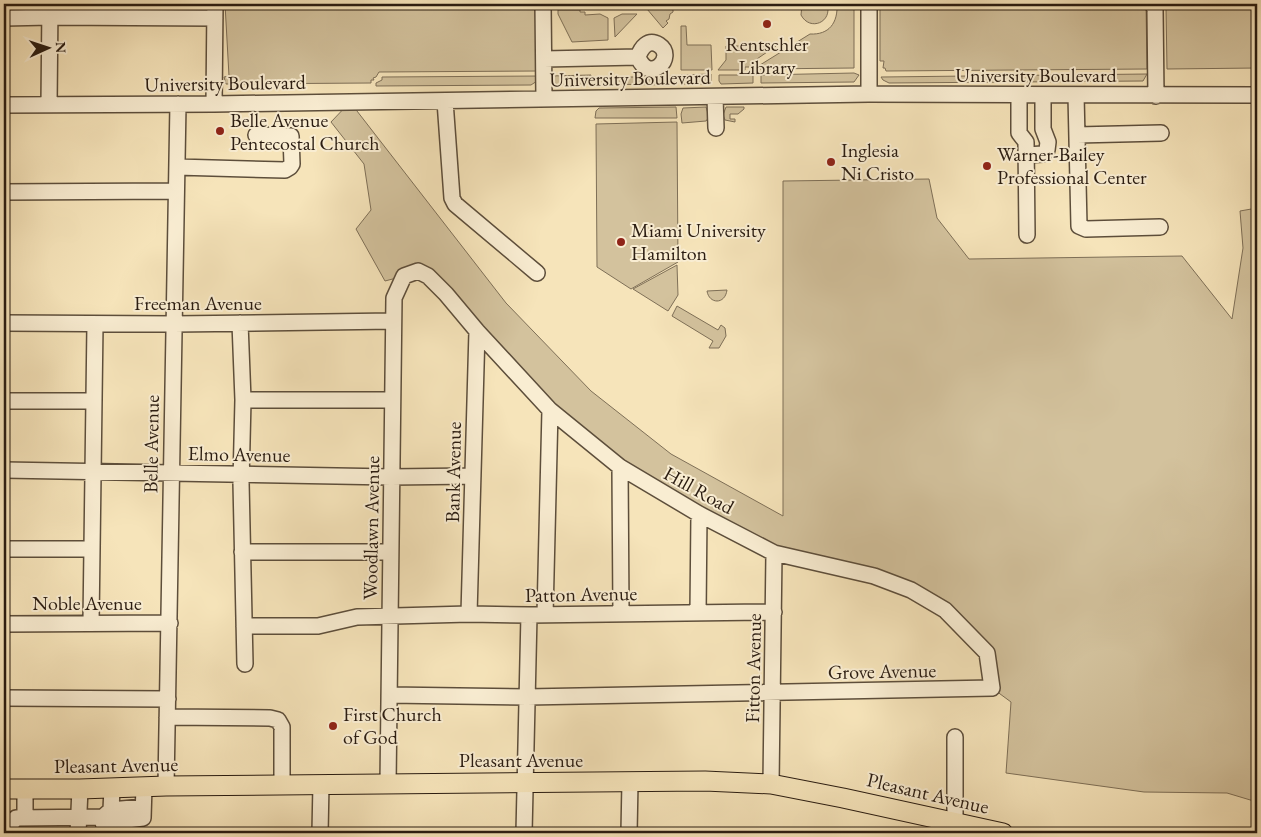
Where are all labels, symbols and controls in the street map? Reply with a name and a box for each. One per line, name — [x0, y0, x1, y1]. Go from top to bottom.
marker: Rentschler Library — [761, 18, 773, 30]
north arrow — [22, 22, 72, 72]
place label: Rentschler Library — [725, 31, 809, 80]
text: N — [52, 41, 70, 54]
street label: University Boulevard — [955, 62, 1118, 88]
street label: University Boulevard — [549, 64, 712, 92]
street label: University Boulevard — [144, 69, 307, 97]
place label: Belle Avenue Pentecostal Church — [230, 107, 380, 156]
marker: Belle Avenue Pentecostal Church — [214, 125, 226, 137]
place label: Inglesia Ni Cristo — [841, 137, 914, 186]
place label: Warner-Bailey Professional Center — [997, 141, 1147, 190]
marker: Inglesia Ni Cristo — [825, 156, 837, 168]
marker: Warner-Bailey Professional Center — [981, 160, 993, 172]
place label: Miami University Hamilton — [631, 217, 766, 266]
marker: Miami University Hamilton — [615, 236, 627, 248]
street label: Freeman Avenue — [134, 290, 262, 316]
street label: Belle Avenue — [137, 394, 165, 493]
street label: Bank Avenue — [439, 421, 467, 523]
street label: Elmo Avenue — [187, 440, 291, 468]
street label: Woodlawn Avenue — [357, 455, 385, 600]
street label: Hill Road — [659, 460, 740, 520]
street label: Patton Avenue — [525, 580, 638, 608]
street label: Noble Avenue — [32, 590, 142, 616]
street label: Fitton Avenue — [739, 613, 767, 723]
street label: Grove Avenue — [828, 657, 937, 685]
place label: First Church of God — [343, 701, 442, 750]
marker: First Church of God — [327, 720, 339, 732]
street label: Pleasant Avenue — [459, 747, 583, 773]
street label: Pleasant Avenue — [54, 751, 179, 779]
street label: Pleasant Avenue — [865, 766, 992, 820]

